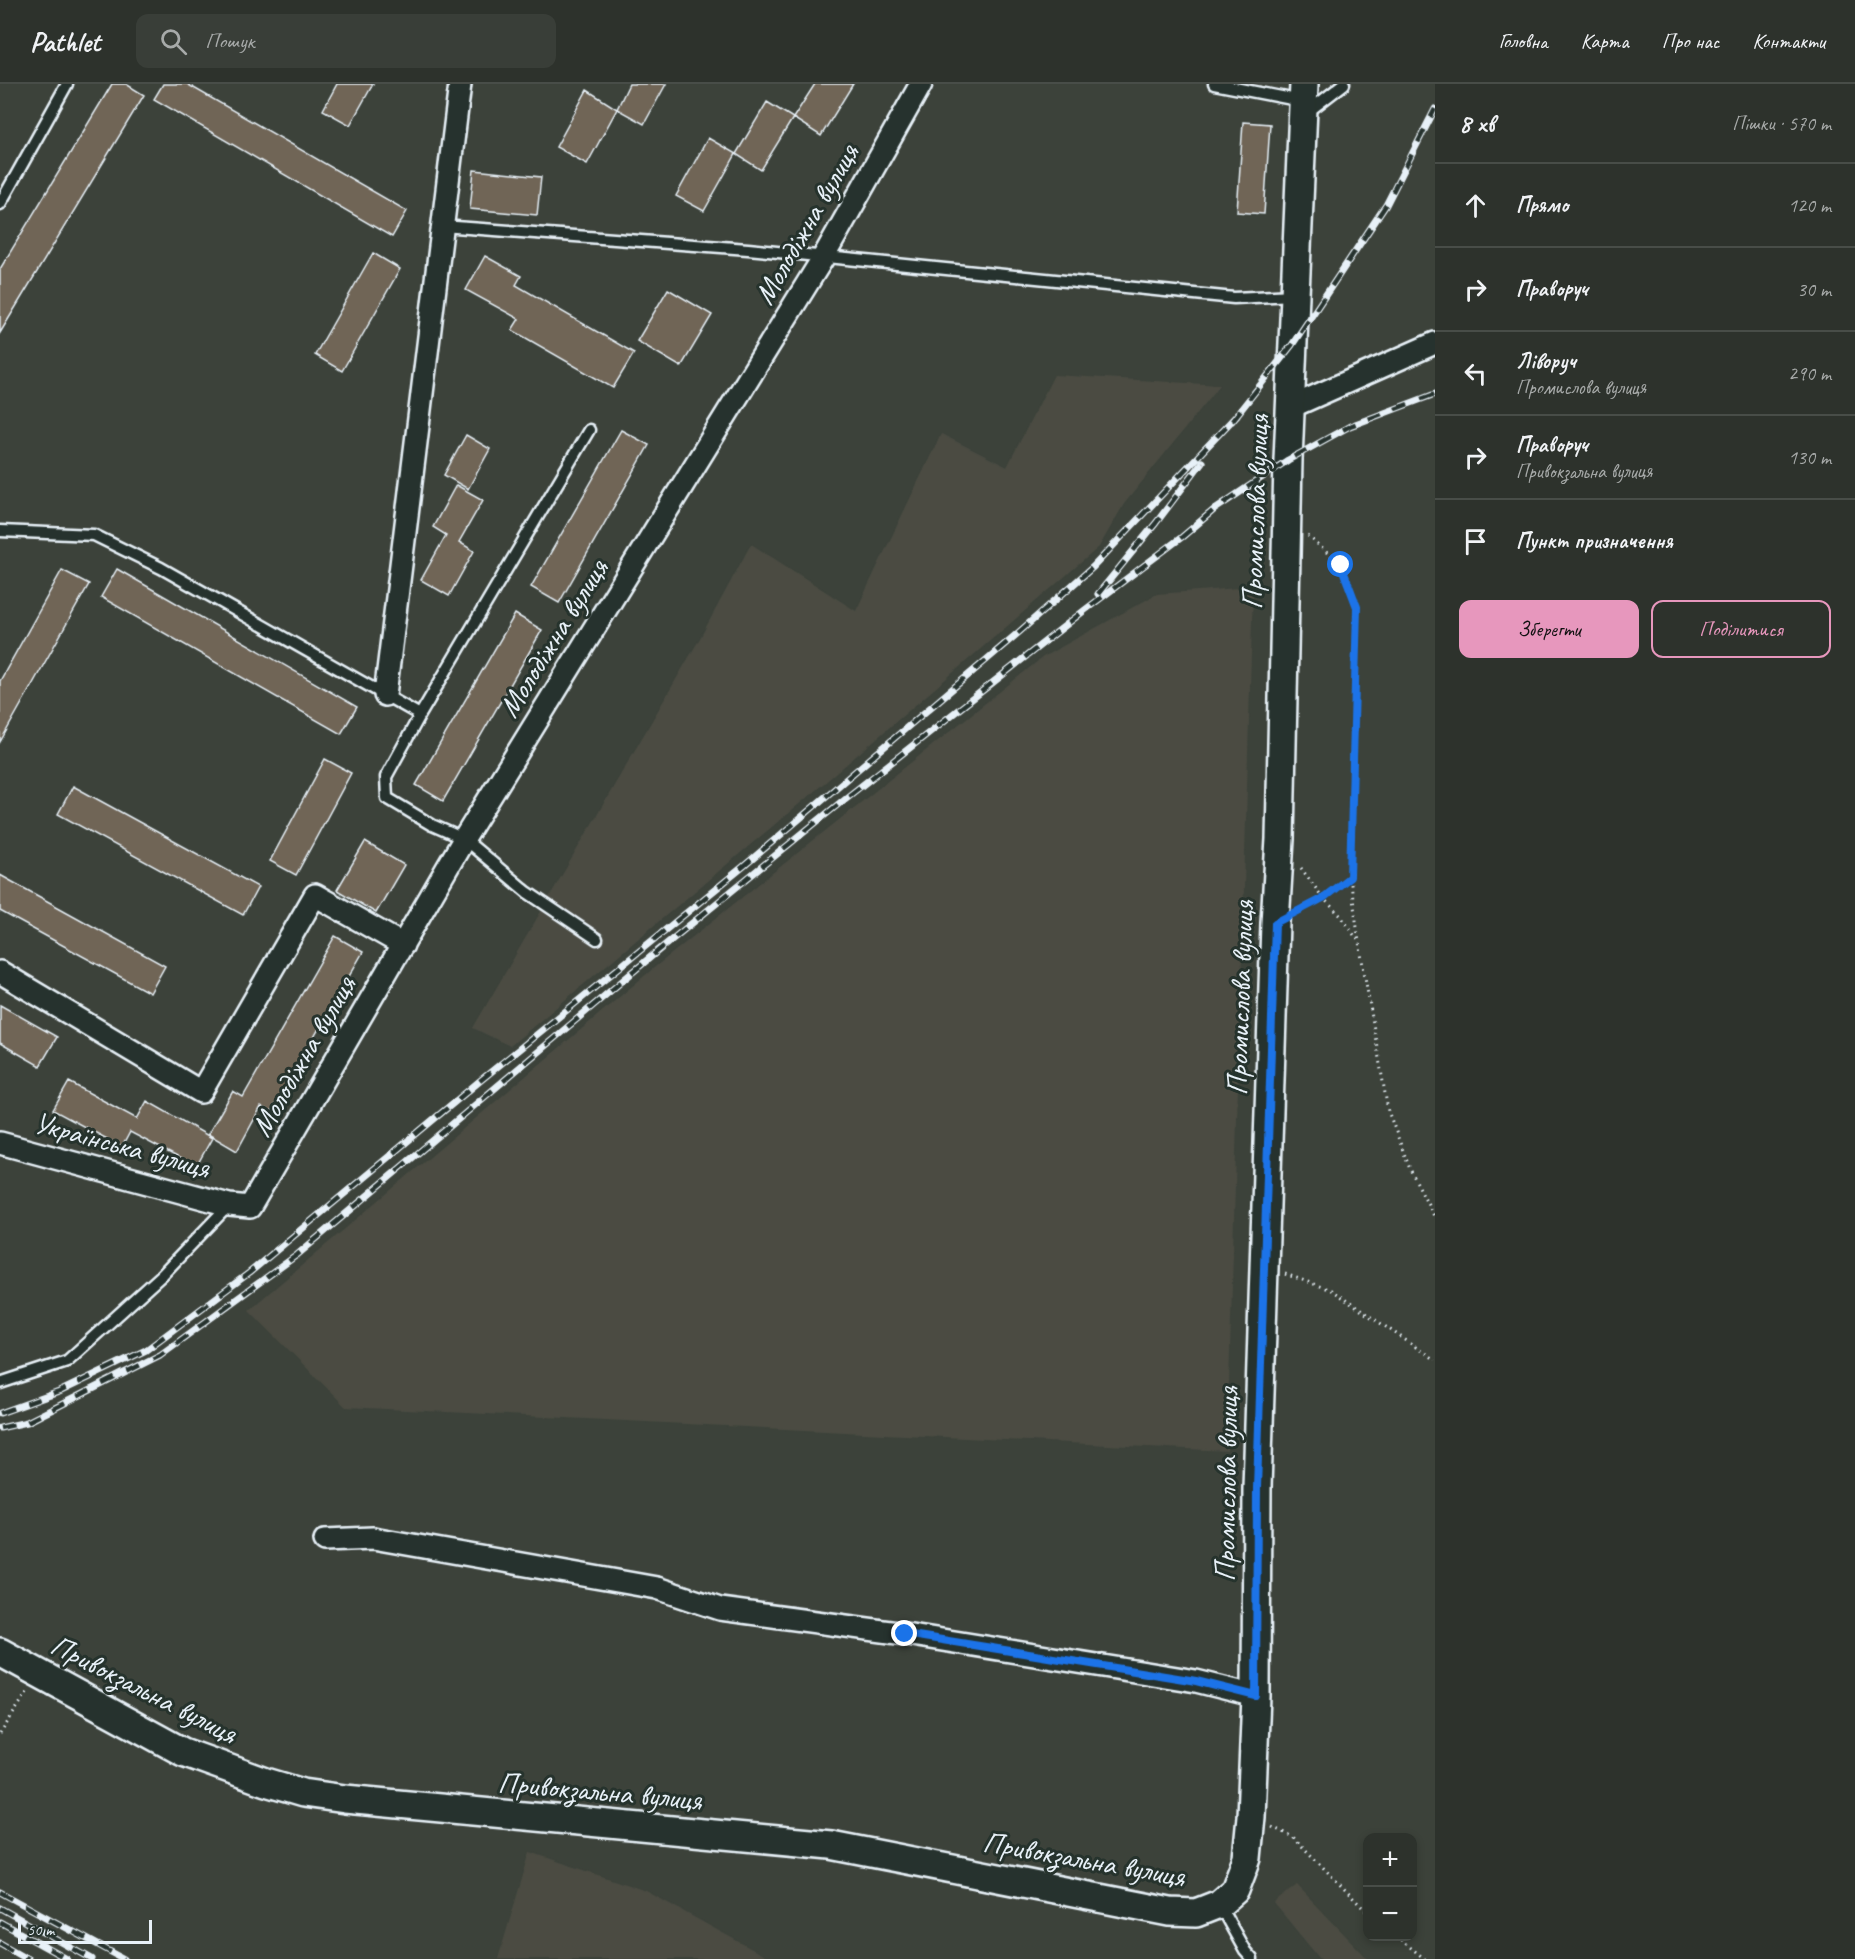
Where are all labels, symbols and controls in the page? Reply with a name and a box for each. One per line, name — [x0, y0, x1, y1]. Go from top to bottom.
search box — [136, 14, 556, 68]
text: Pathlet — [30, 24, 100, 59]
icon: search — [157, 25, 190, 58]
text: Пошук — [205, 27, 254, 55]
text: Головна — [1499, 28, 1548, 54]
text: Карта — [1581, 28, 1629, 54]
text: Про нас — [1662, 28, 1719, 54]
text: Контакти — [1752, 28, 1825, 54]
text: 8 хв — [1459, 107, 1494, 140]
text: Пішки · 570 m — [1732, 111, 1831, 136]
street label: Молодіжна вулиця — [745, 136, 868, 311]
icon: ahead — [1459, 189, 1492, 222]
text: Прямо — [1516, 191, 1568, 219]
text: 120 m — [1788, 193, 1831, 218]
icon: right — [1459, 273, 1492, 306]
text: Праворуч — [1516, 275, 1588, 303]
text: 30 m — [1797, 277, 1831, 302]
text: Ліворуч — [1516, 347, 1576, 375]
icon: left — [1459, 357, 1492, 390]
text: 290 m — [1788, 361, 1831, 386]
text: Промислова вулиця — [1516, 375, 1646, 400]
street label: Промислова вулиця — [1233, 413, 1277, 610]
text: Праворуч — [1516, 431, 1588, 459]
icon: right — [1459, 441, 1492, 474]
text: 130 m — [1788, 445, 1831, 470]
text: Привокзальна вулиця — [1516, 459, 1652, 484]
icon: arrive — [1459, 525, 1492, 558]
text: Пункт призначення — [1516, 527, 1673, 555]
street label: Молодіжна вулиця — [489, 551, 617, 724]
route start — [1327, 551, 1353, 577]
button: Зберегти — [1459, 600, 1639, 658]
button: Поділитися — [1651, 600, 1831, 658]
street label: Промислова вулиця — [1218, 899, 1262, 1096]
street label: Молодіжна вулиця — [242, 968, 365, 1143]
street label: Українська вулиця — [30, 1103, 215, 1187]
street label: Промислова вулиця — [1205, 1385, 1247, 1582]
route end — [891, 1620, 917, 1646]
street label: Привокзальна вулиця — [44, 1626, 245, 1753]
street label: Привокзальна вулиця — [497, 1763, 705, 1819]
street label: Привокзальна вулиця — [980, 1823, 1189, 1896]
map controls — [1363, 1833, 1417, 1941]
button: + — [1363, 1833, 1417, 1887]
button: − — [1363, 1887, 1417, 1941]
scale bar — [18, 1917, 152, 1944]
text: 50 m — [27, 1920, 54, 1940]

